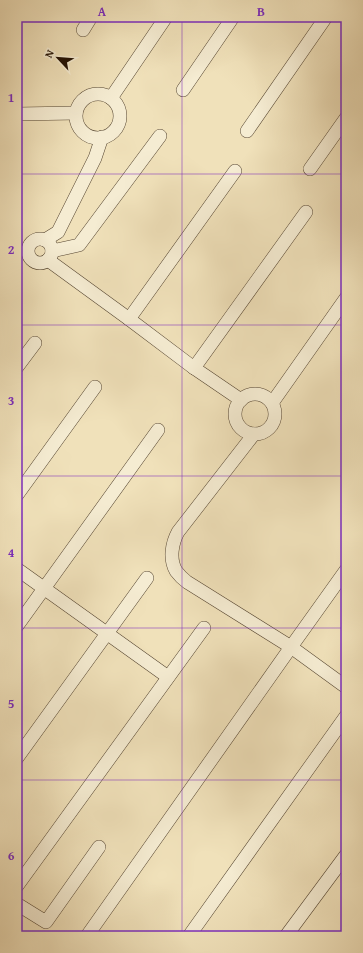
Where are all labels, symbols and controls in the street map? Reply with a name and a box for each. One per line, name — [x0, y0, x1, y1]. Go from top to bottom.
text: A — [98, 2, 107, 21]
text: B — [257, 2, 265, 21]
north arrow — [38, 38, 78, 78]
text: N — [40, 46, 58, 60]
text: 1 — [8, 88, 14, 107]
text: 2 — [8, 240, 15, 259]
text: 3 — [8, 391, 14, 410]
text: 4 — [8, 543, 15, 562]
text: 5 — [8, 694, 15, 713]
text: 6 — [8, 846, 15, 865]

